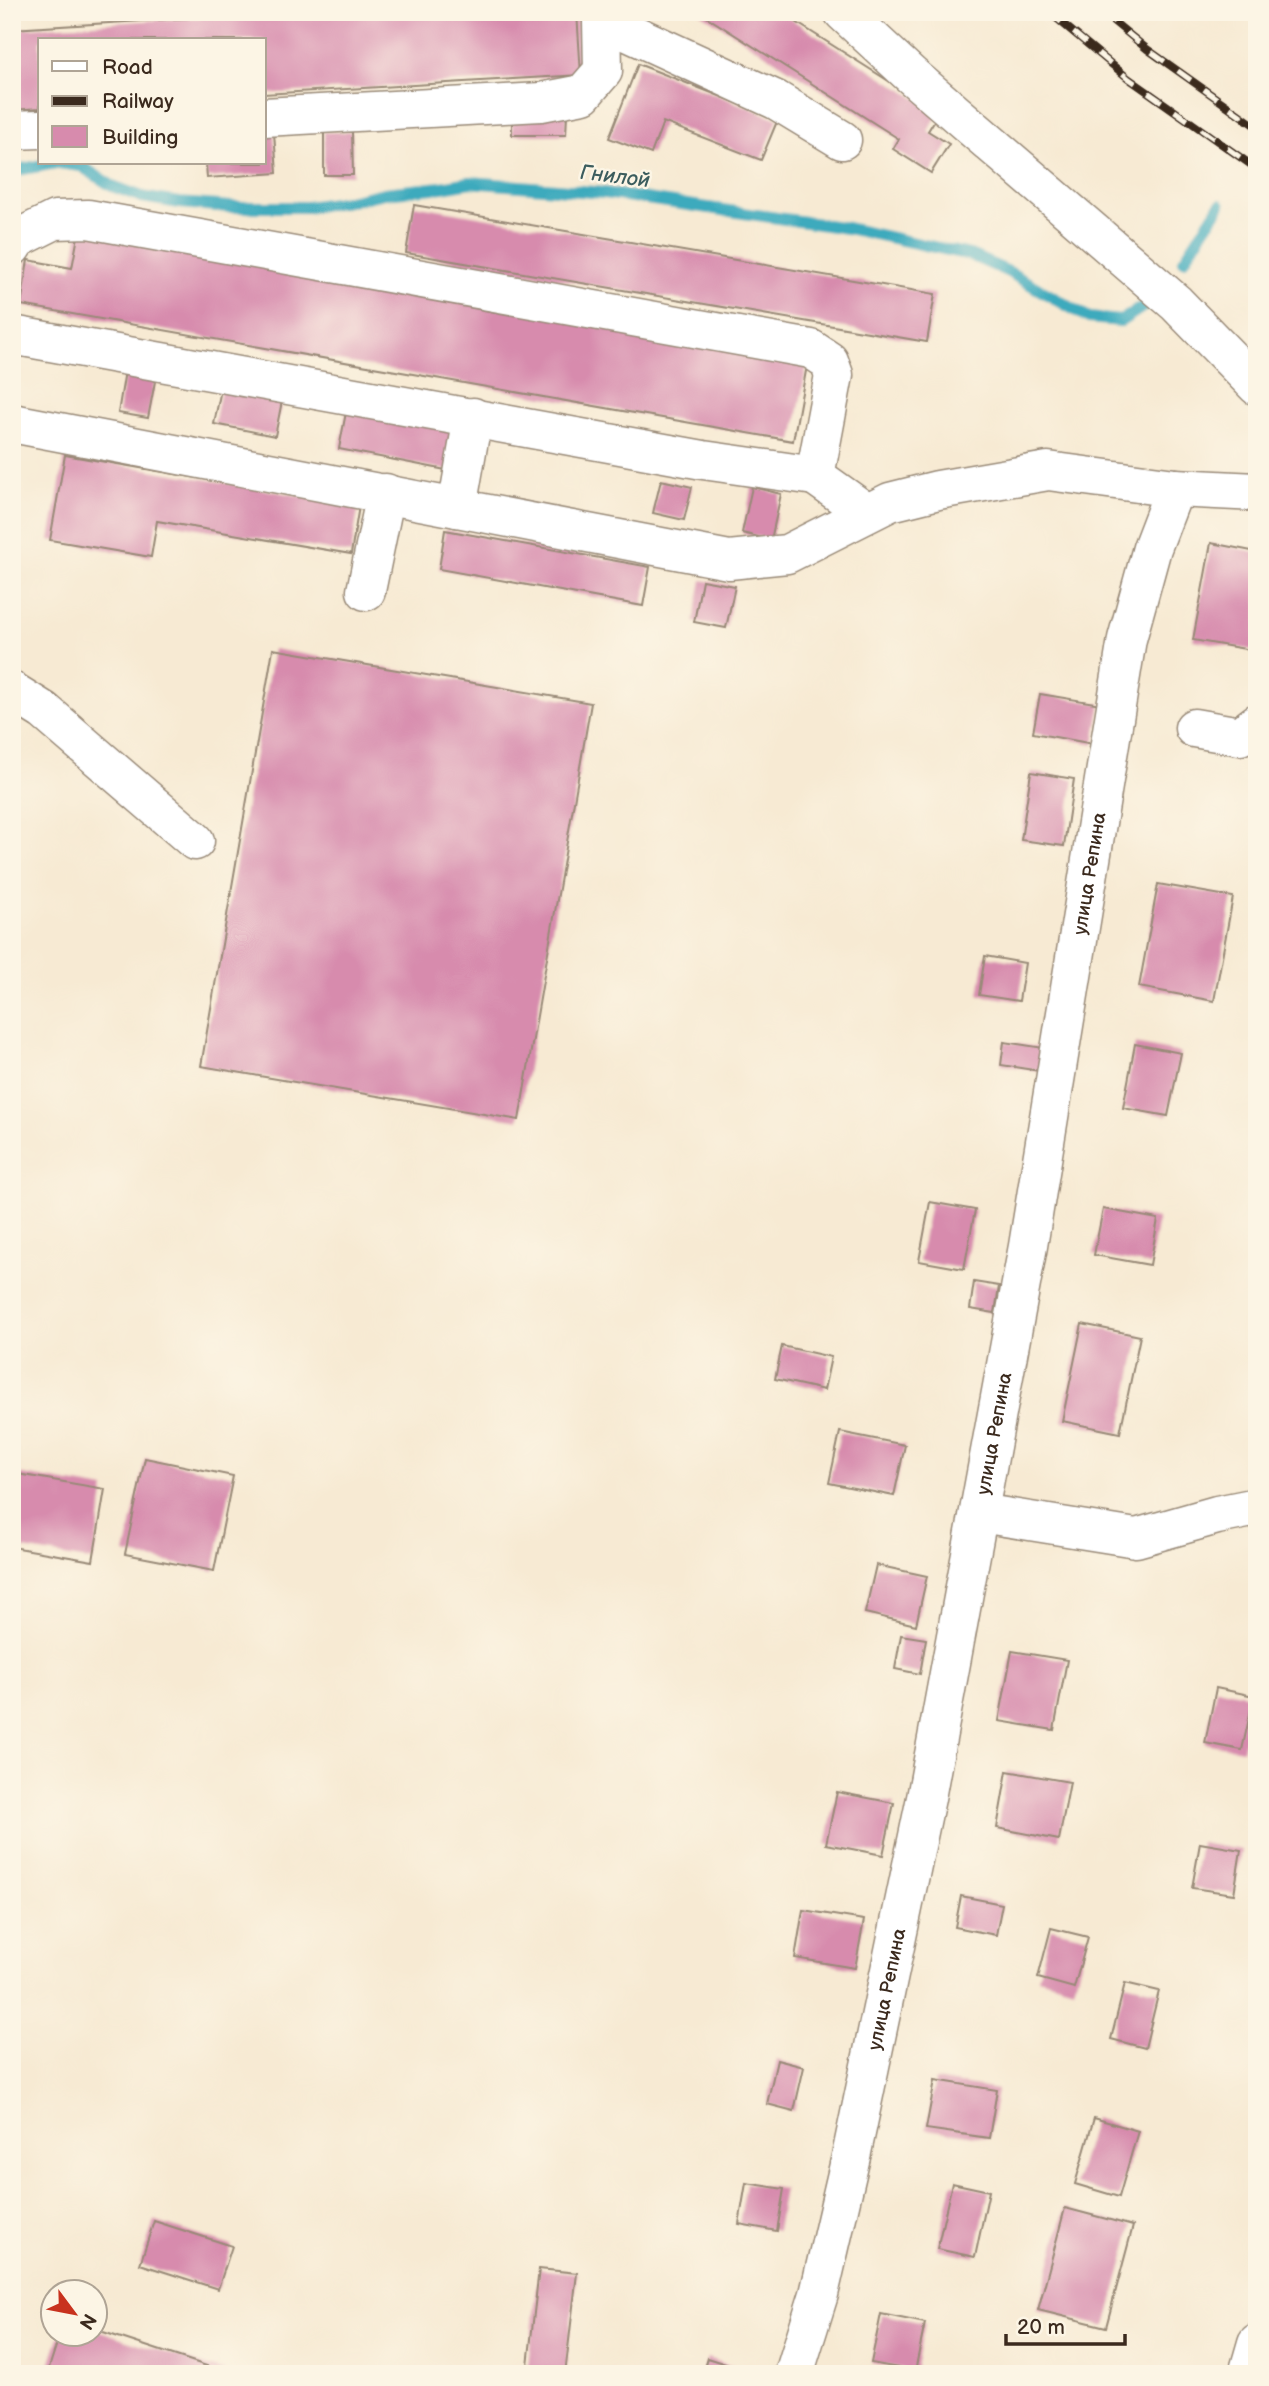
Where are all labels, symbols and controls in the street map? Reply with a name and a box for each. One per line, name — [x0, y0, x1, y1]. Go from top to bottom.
legend — [38, 38, 266, 164]
text: Road — [102, 55, 153, 80]
text: Railway — [102, 89, 174, 114]
text: Building — [102, 125, 178, 150]
water label: Гнилой — [579, 160, 651, 193]
street label: улица Репина — [1069, 811, 1112, 937]
street label: улица Репина — [972, 1371, 1017, 1497]
street label: улица Репина — [864, 1926, 911, 2052]
north arrow — [38, 2278, 108, 2348]
scale bar — [1006, 2302, 1126, 2346]
text: N — [74, 2309, 101, 2333]
text: 20 m — [1017, 2315, 1065, 2340]

